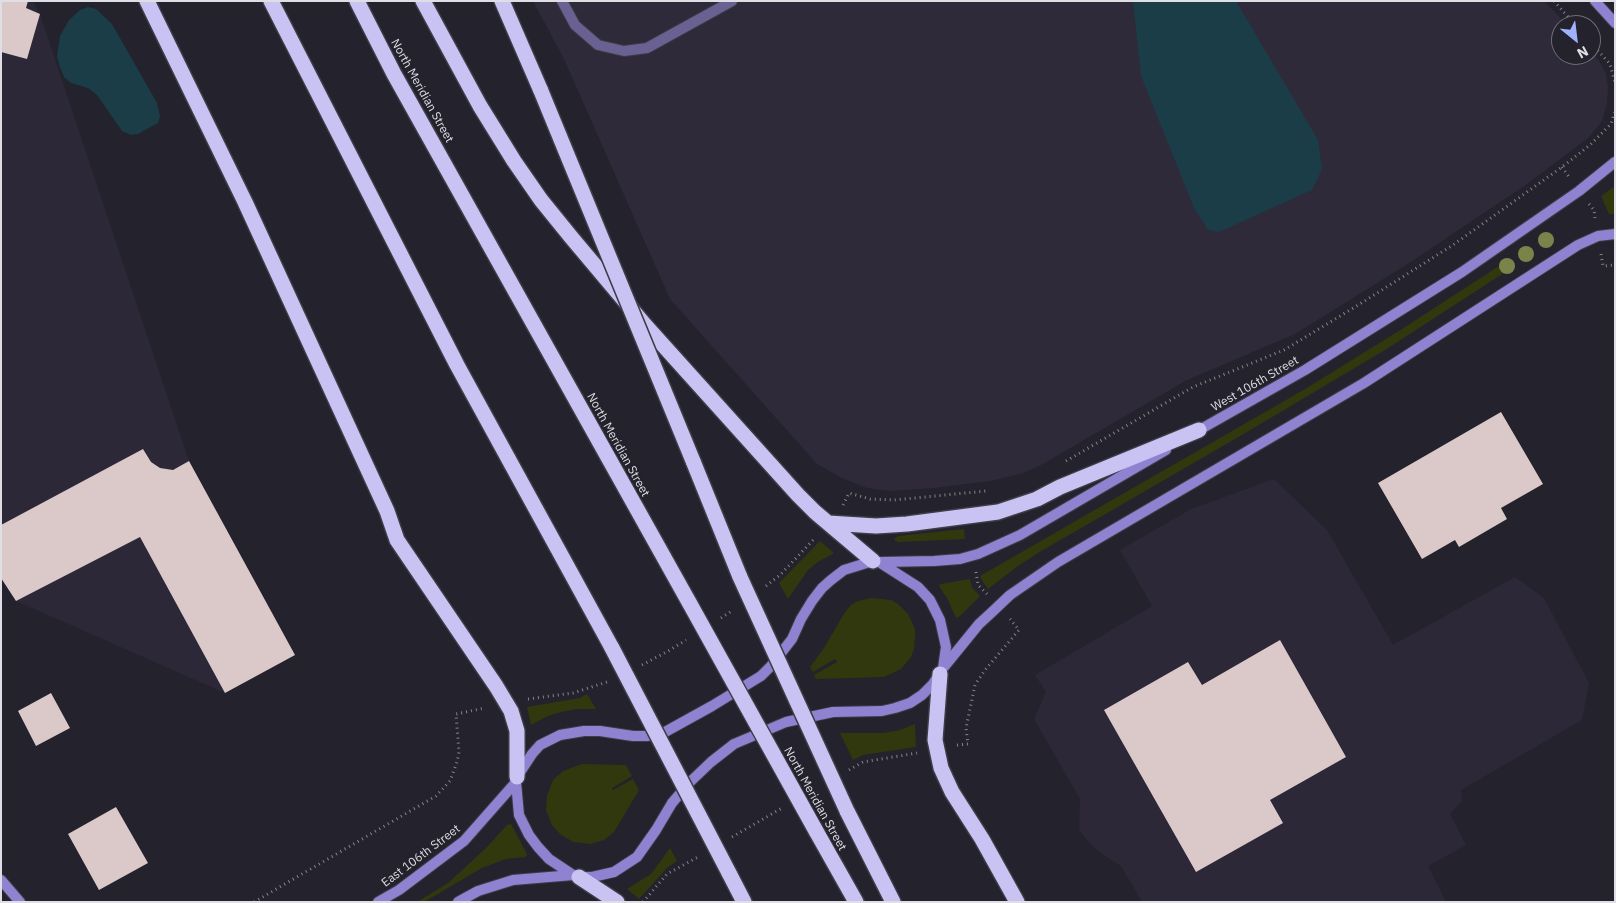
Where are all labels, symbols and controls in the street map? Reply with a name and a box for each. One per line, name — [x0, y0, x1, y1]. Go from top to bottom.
north arrow — [1551, 15, 1601, 65]
street label: North Meridian Street — [388, 37, 456, 145]
text: N — [1574, 42, 1592, 63]
street label: West 106th Street — [1209, 353, 1301, 415]
street label: North Meridian Street — [584, 391, 652, 499]
street label: North Meridian Street — [781, 745, 849, 853]
street label: East 106th Street — [379, 822, 463, 890]

